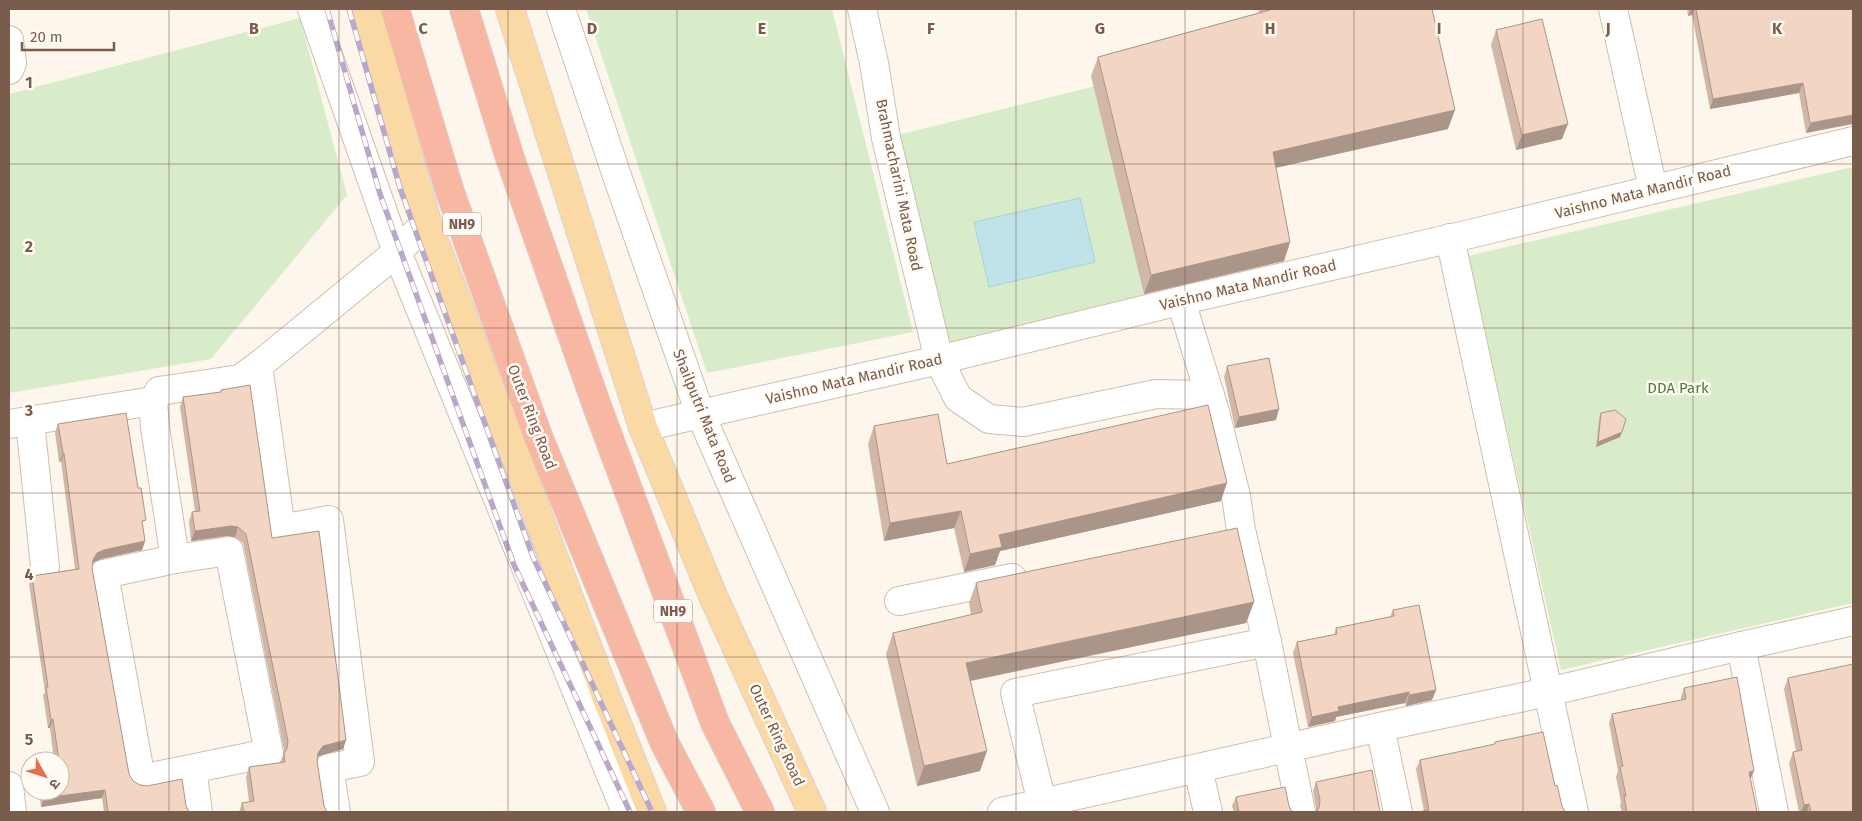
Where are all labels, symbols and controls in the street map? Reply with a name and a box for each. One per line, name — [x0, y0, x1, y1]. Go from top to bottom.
text: B — [249, 19, 259, 38]
text: C — [418, 19, 428, 38]
text: D — [587, 19, 597, 38]
text: E — [758, 19, 766, 38]
text: F — [927, 19, 935, 38]
text: G — [1095, 19, 1105, 38]
text: H — [1265, 19, 1275, 38]
text: I — [1437, 19, 1441, 38]
text: J — [1604, 19, 1611, 38]
text: K — [1772, 19, 1783, 38]
scale bar — [22, 20, 115, 52]
text: 20 m — [30, 28, 63, 46]
text: 1 — [25, 73, 33, 92]
street label: Brahmacharini Mata Road — [872, 97, 926, 273]
street label: Vaishno Mata Mandir Road — [1553, 161, 1733, 223]
road number: NH9 — [443, 212, 481, 235]
text: 2 — [25, 237, 33, 256]
street label: Vaishno Mata Mandir Road — [1158, 256, 1338, 314]
street label: Shailputri Mata Road — [669, 346, 739, 486]
street label: Vaishno Mata Mandir Road — [764, 350, 944, 408]
street label: Outer Ring Road — [504, 362, 560, 472]
park label: DDA Park — [1647, 379, 1709, 397]
text: 3 — [24, 401, 33, 420]
text: 4 — [24, 565, 34, 584]
road number: NH9 — [654, 600, 692, 622]
street label: Outer Ring Road — [745, 681, 809, 789]
text: 5 — [25, 730, 34, 749]
north arrow — [20, 751, 70, 801]
text: उ — [45, 775, 64, 793]

